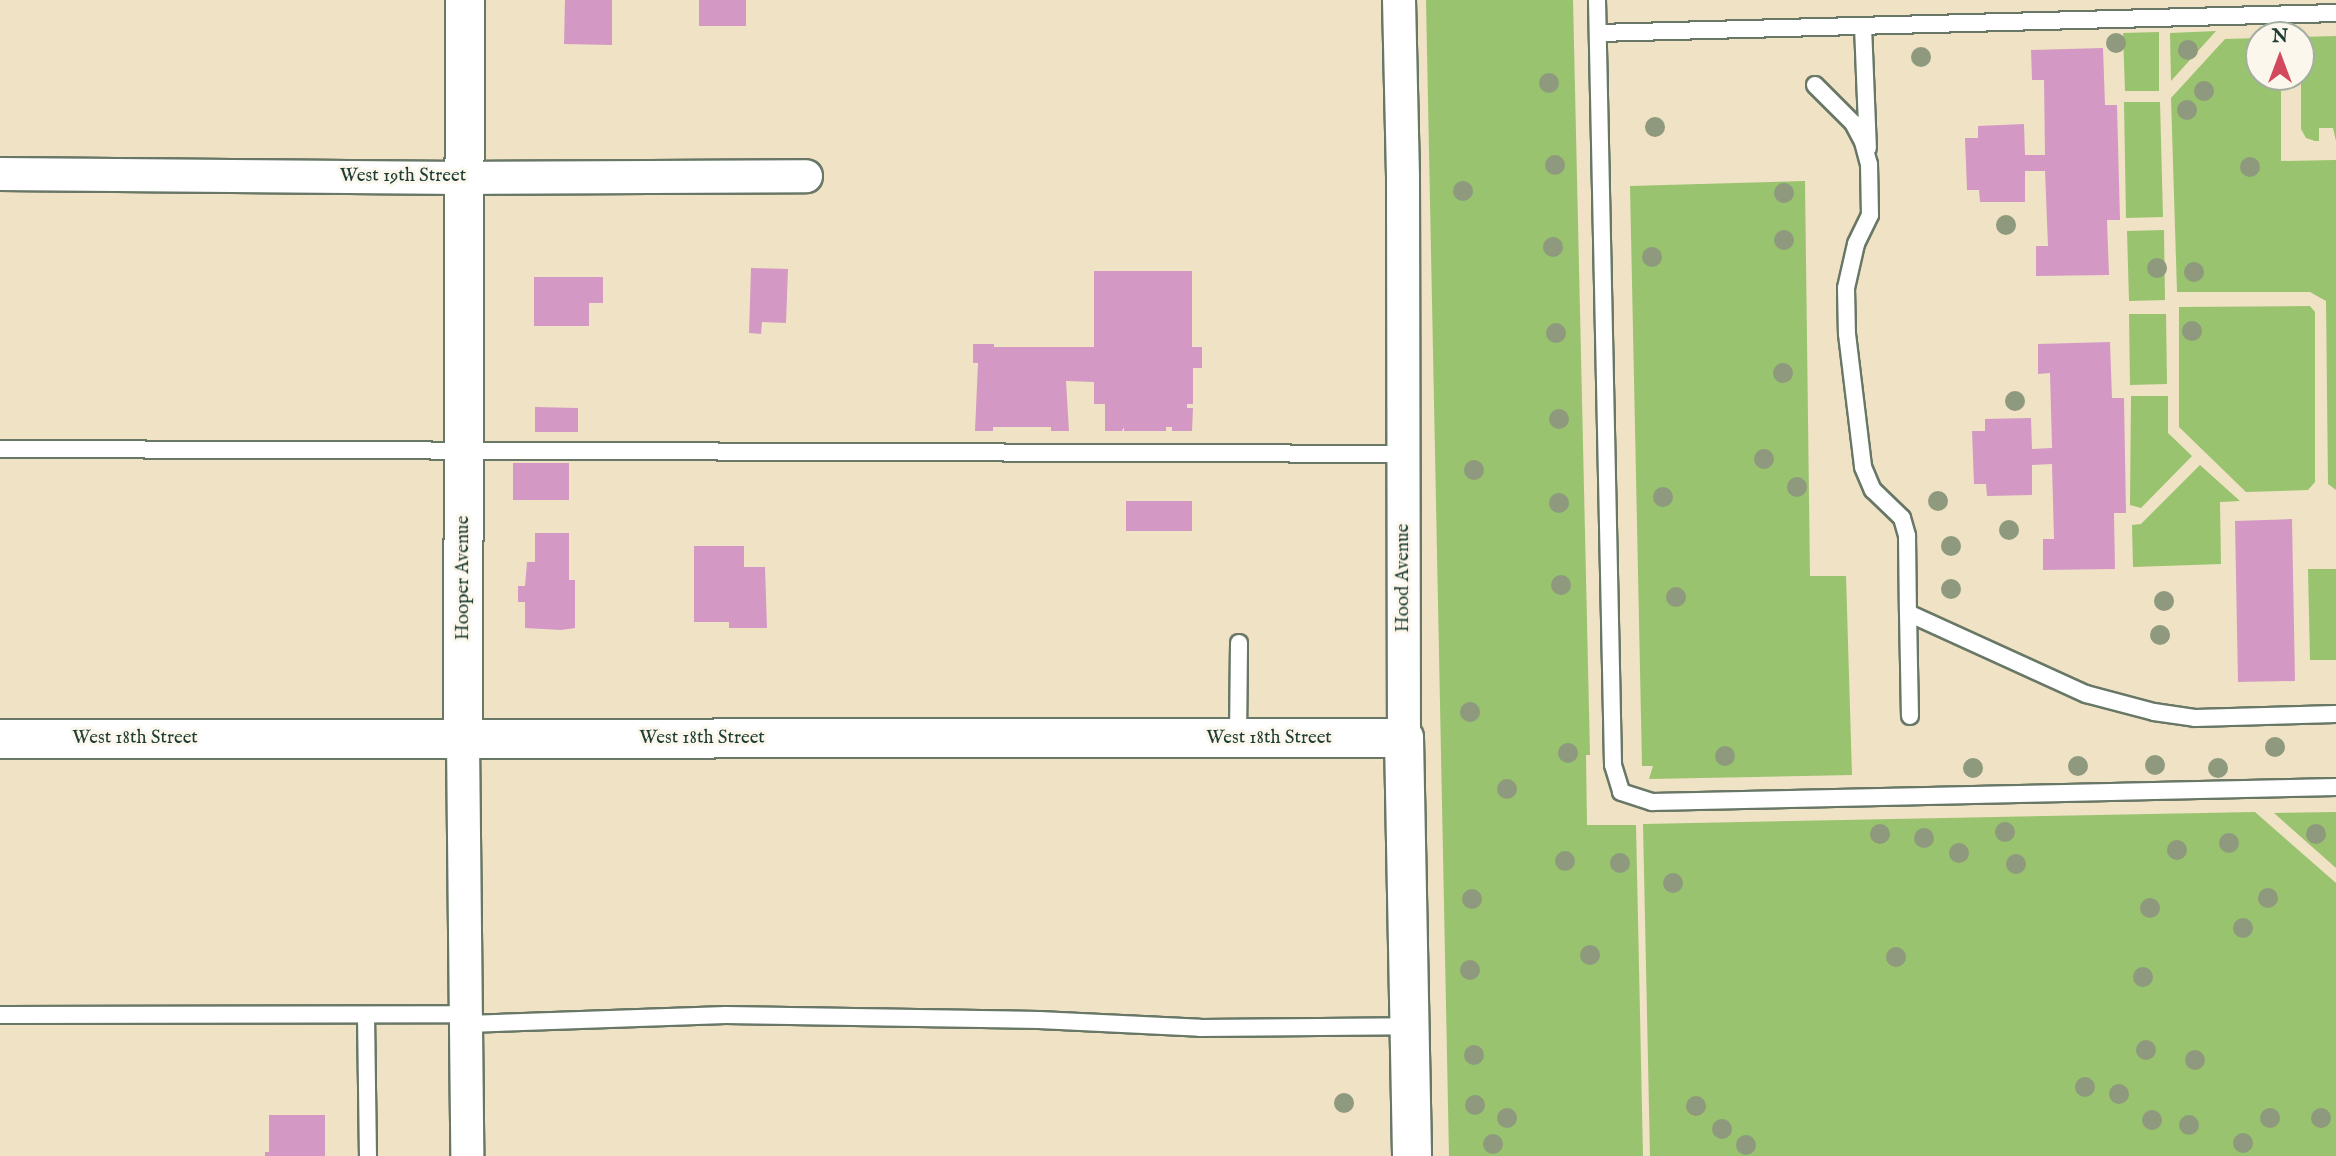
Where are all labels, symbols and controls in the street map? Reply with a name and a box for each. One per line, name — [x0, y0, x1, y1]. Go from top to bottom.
north arrow — [2245, 21, 2315, 91]
text: N — [2272, 25, 2288, 49]
street label: West 19th Street — [340, 166, 466, 188]
street label: Hooper Avenue — [453, 516, 475, 640]
street label: Hood Avenue — [1393, 524, 1415, 632]
street label: West 18th Street — [72, 728, 198, 750]
street label: West 18th Street — [639, 728, 765, 750]
street label: West 18th Street — [1206, 728, 1332, 750]

